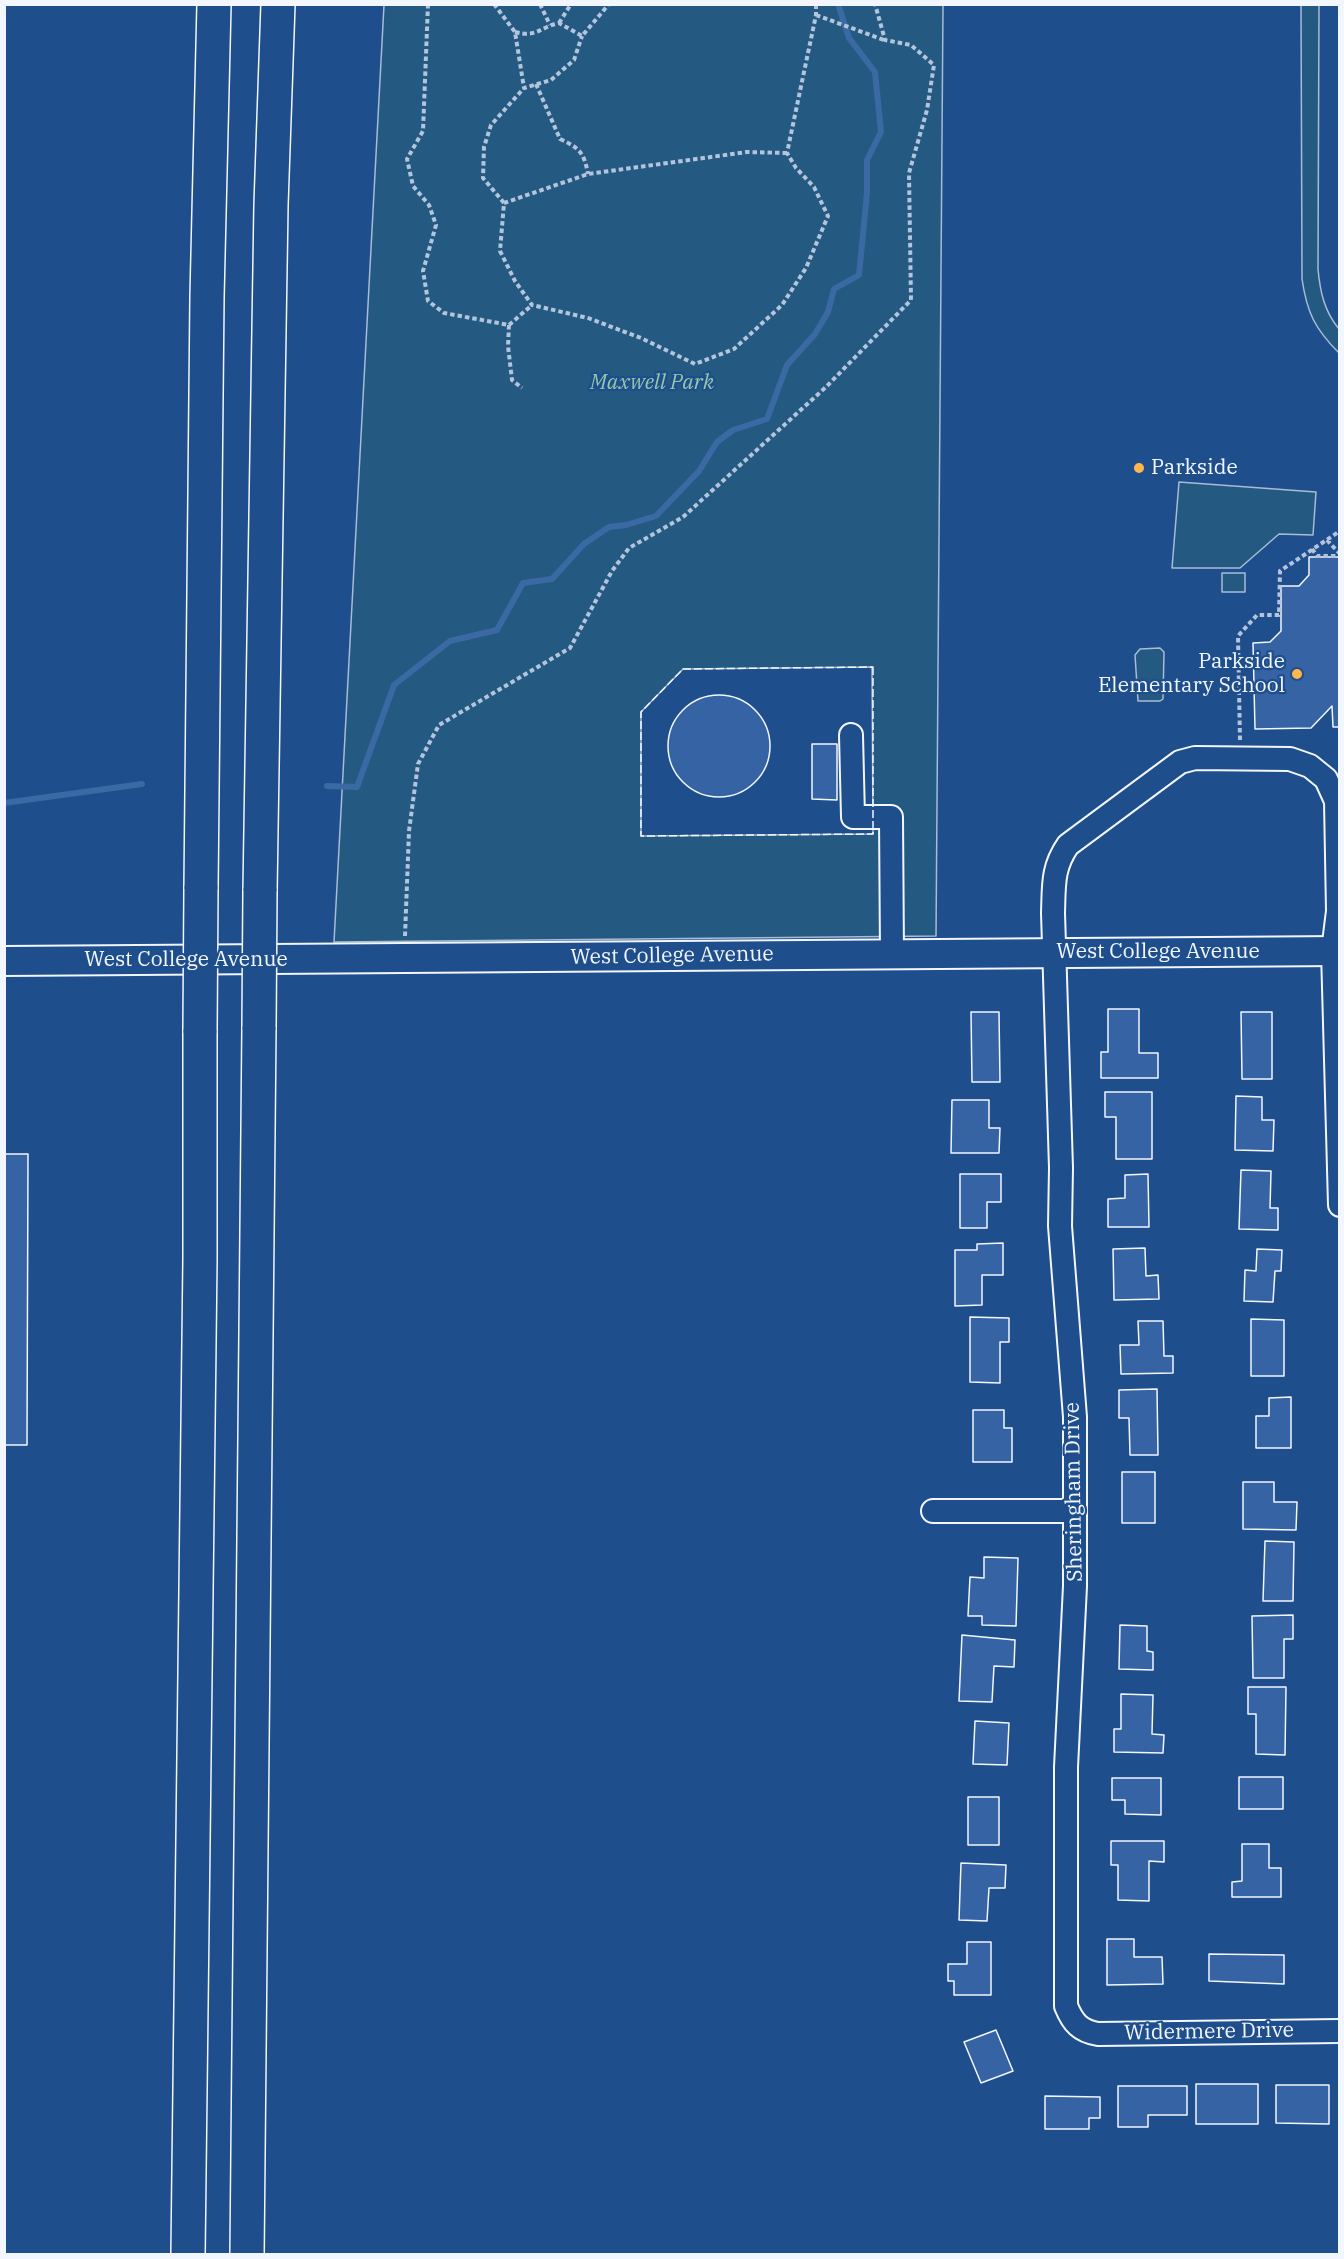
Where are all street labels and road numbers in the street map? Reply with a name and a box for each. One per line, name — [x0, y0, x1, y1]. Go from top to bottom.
street label: West College Avenue — [1056, 939, 1260, 965]
street label: West College Avenue — [570, 942, 774, 970]
street label: West College Avenue — [84, 947, 288, 973]
street label: Sheringham Drive — [1060, 1402, 1088, 1582]
street label: Widermere Drive — [1124, 2018, 1294, 2046]

